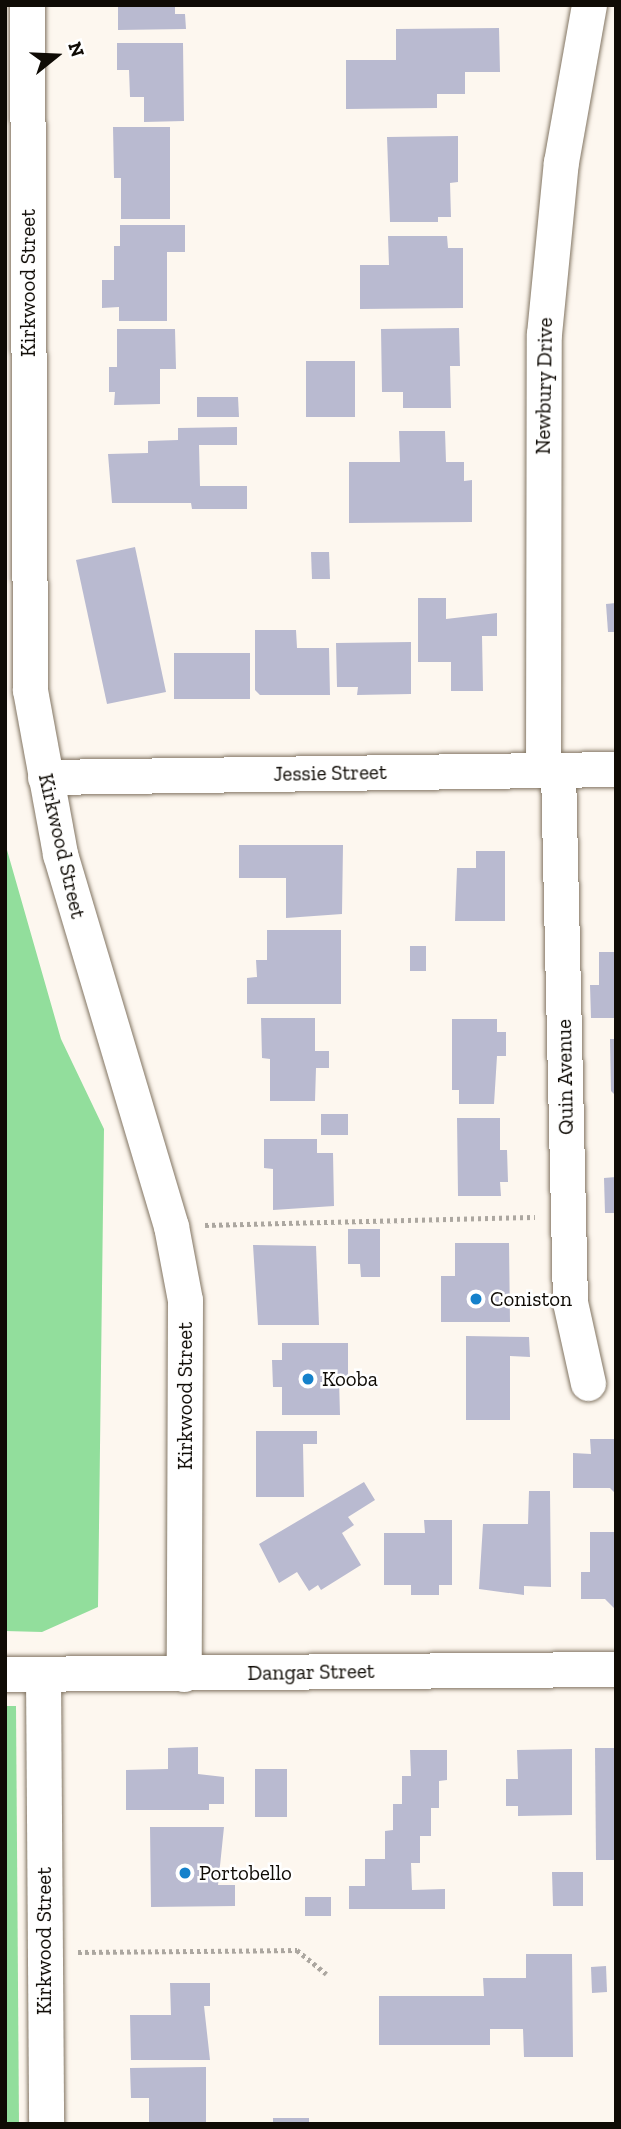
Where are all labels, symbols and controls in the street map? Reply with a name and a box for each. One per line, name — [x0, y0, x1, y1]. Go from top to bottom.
north arrow — [21, 21, 91, 91]
text: N — [63, 39, 90, 60]
street label: Kirkwood Street — [15, 209, 41, 357]
street label: Newbury Drive — [530, 317, 558, 455]
street label: Jessie Street — [273, 759, 387, 787]
street label: Kirkwood Street — [33, 771, 91, 921]
street label: Quin Avenue — [551, 1019, 579, 1135]
place label: Coniston — [490, 1286, 572, 1312]
marker: Coniston — [468, 1291, 484, 1307]
street label: Kirkwood Street — [172, 1322, 198, 1470]
place label: Kooba — [322, 1366, 378, 1392]
marker: Kooba — [300, 1371, 316, 1387]
street label: Dangar Street — [247, 1658, 375, 1686]
place label: Portobello — [199, 1860, 292, 1886]
marker: Portobello — [177, 1865, 193, 1881]
street label: Kirkwood Street — [31, 1867, 57, 2015]

